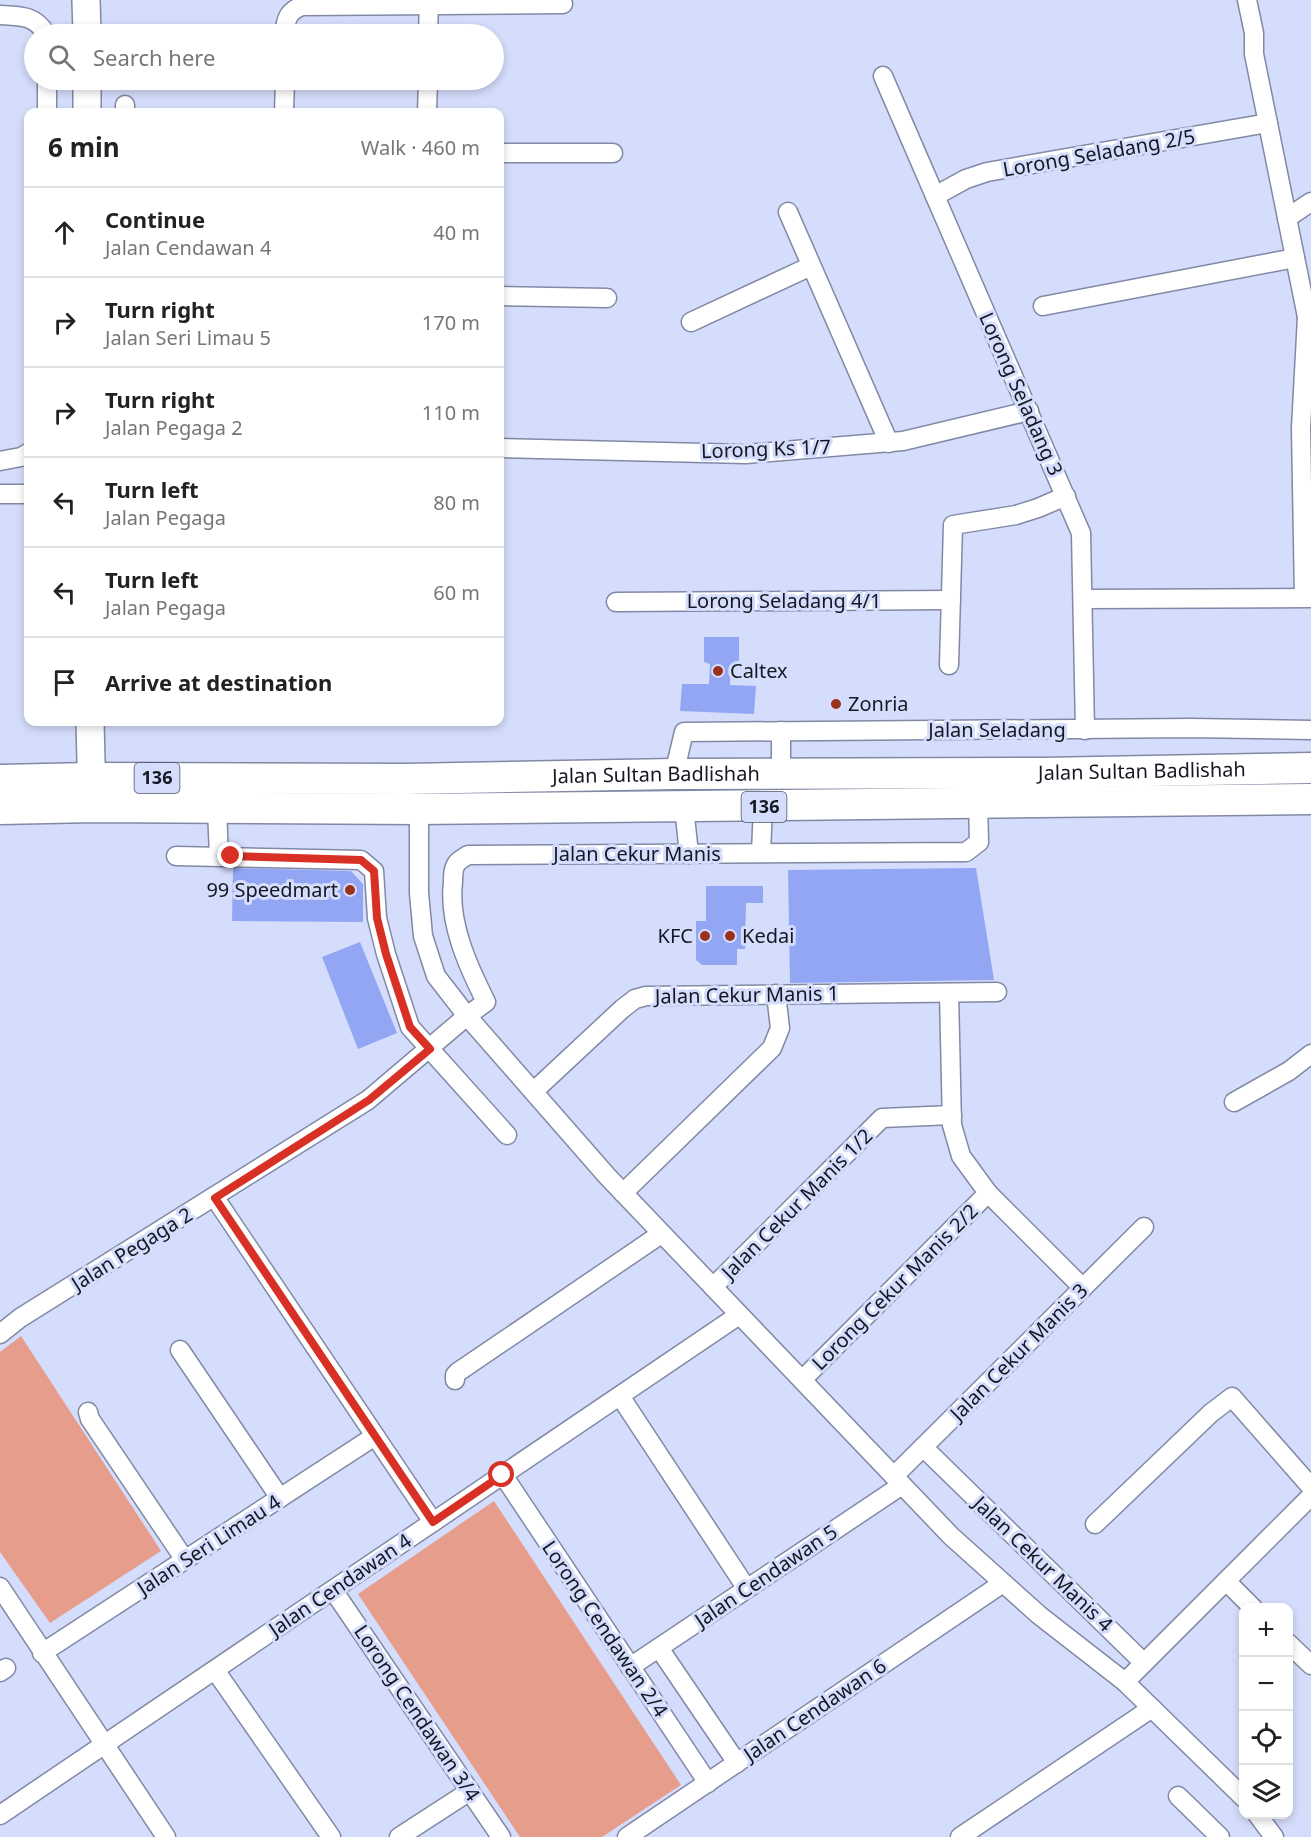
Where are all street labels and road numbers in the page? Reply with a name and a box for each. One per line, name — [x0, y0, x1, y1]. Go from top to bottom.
street label: Lorong Seladang 2/5 — [1001, 122, 1197, 183]
street label: Lorong Seladang 3 — [973, 308, 1070, 480]
street label: Lorong Ks 1/7 — [701, 433, 831, 464]
street label: Lorong Seladang 4/1 — [687, 587, 881, 614]
street label: Jalan Seladang — [926, 716, 1066, 743]
street label: Jalan Sultan Badlishah — [1036, 755, 1246, 786]
street label: Jalan Sultan Badlishah — [550, 760, 760, 789]
road number: 136 — [134, 763, 180, 793]
road number: 136 — [742, 792, 786, 822]
street label: Jalan Cekur Manis — [551, 840, 721, 867]
street label: Jalan Cekur Manis 1 — [653, 979, 839, 1010]
street label: Jalan Cekur Manis 1/2 — [714, 1122, 878, 1286]
street label: Lorong Cekur Manis 2/2 — [806, 1198, 984, 1376]
street label: Jalan Pegaga 2 — [65, 1201, 197, 1298]
street label: Jalan Cekur Manis 3 — [943, 1277, 1093, 1428]
street label: Jalan Seri Limau 4 — [130, 1488, 286, 1602]
street label: Jalan Cekur Manis 4 — [966, 1489, 1119, 1638]
street label: Jalan Cendawan 5 — [688, 1518, 842, 1634]
street label: Jalan Cendawan 4 — [262, 1527, 417, 1643]
street label: Lorong Cendawan 2/4 — [536, 1535, 675, 1723]
street label: Lorong Cendawan 3/4 — [348, 1619, 487, 1807]
street label: Jalan Cendawan 6 — [737, 1652, 891, 1768]

